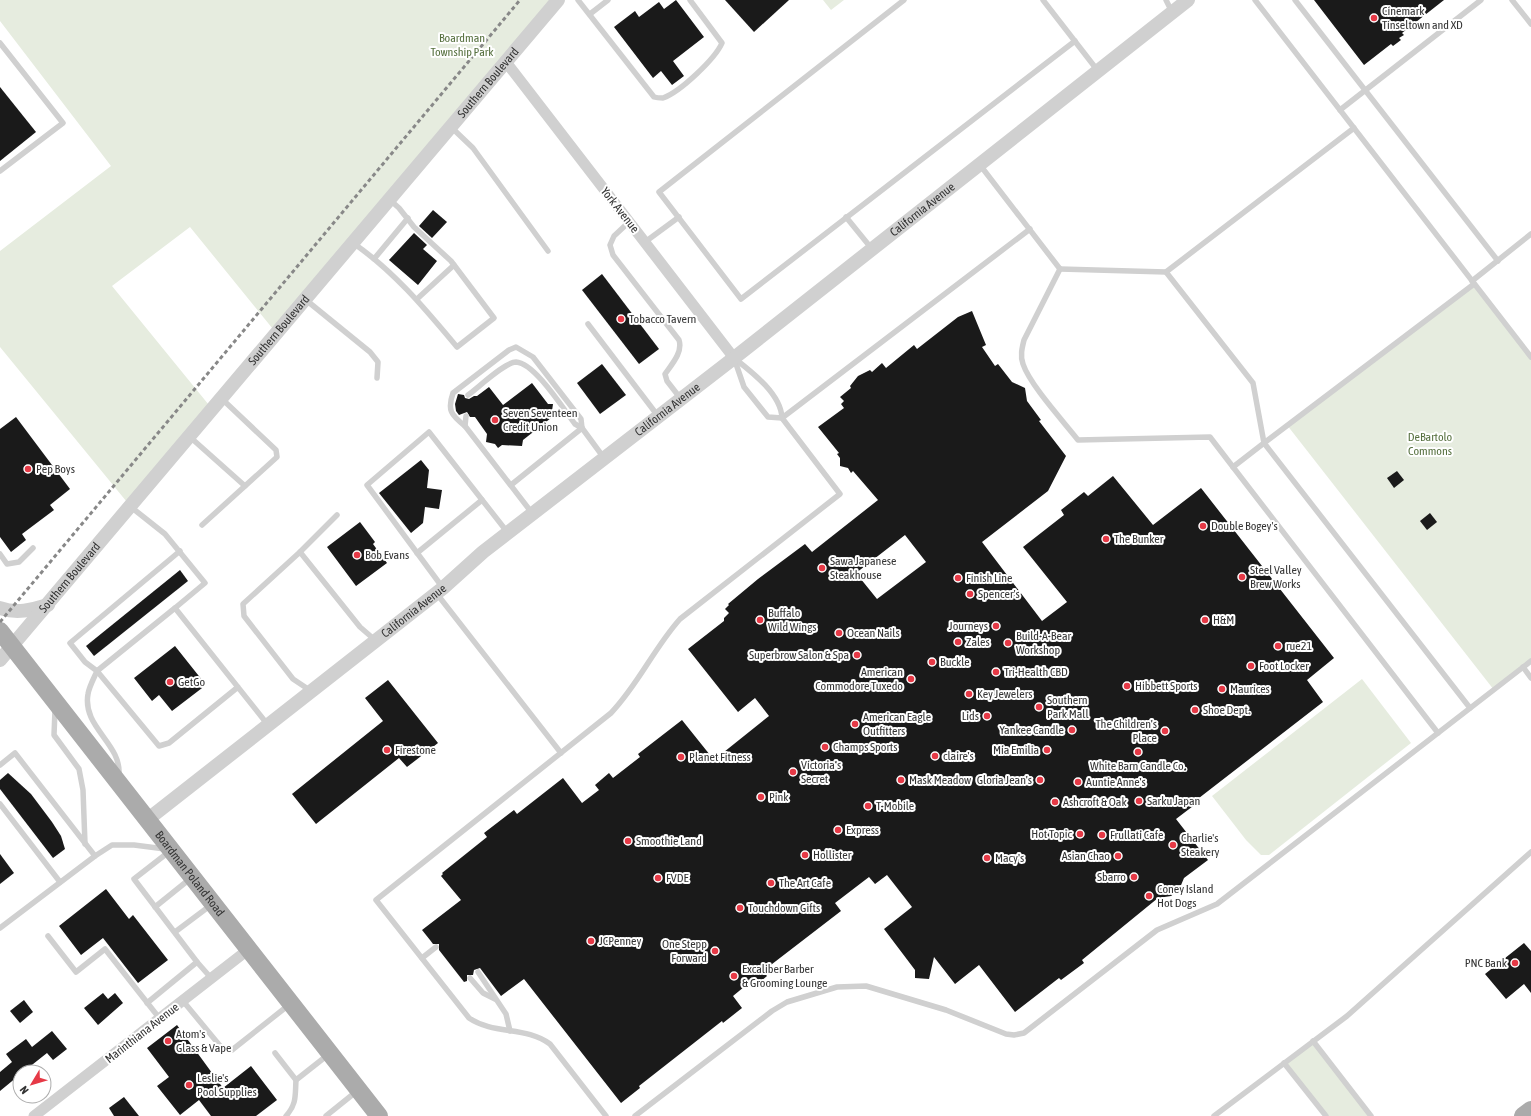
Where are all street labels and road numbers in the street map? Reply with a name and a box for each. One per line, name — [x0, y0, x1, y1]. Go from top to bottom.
street label: Southern Boulevard — [455, 45, 522, 121]
street label: California Avenue — [887, 180, 958, 239]
street label: York Avenue — [598, 184, 642, 236]
street label: Southern Boulevard — [245, 292, 312, 368]
street label: California Avenue — [632, 380, 703, 439]
street label: Southern Boulevard — [36, 540, 103, 615]
street label: California Avenue — [379, 581, 449, 641]
street label: Boardman Poland Road — [152, 828, 227, 919]
street label: Marinthiana Avenue — [102, 1000, 182, 1066]

